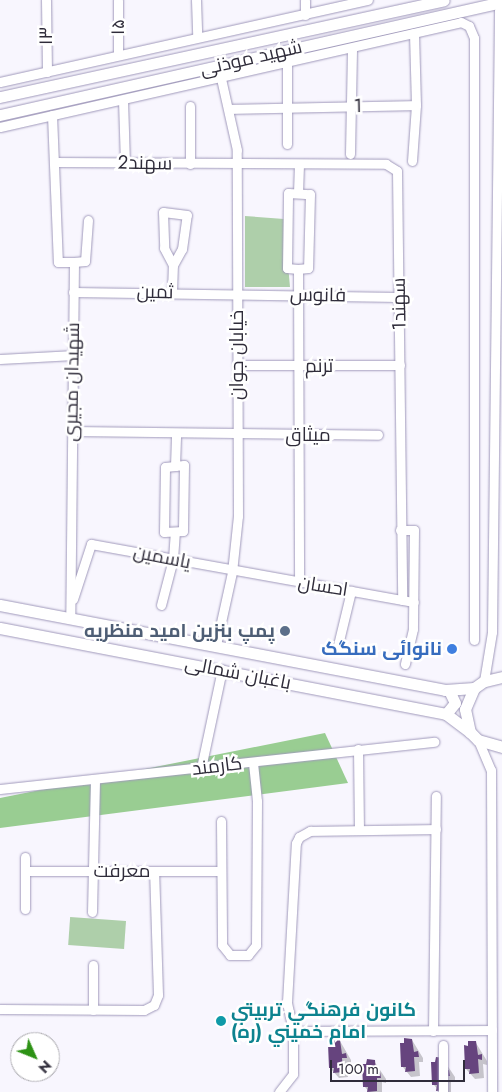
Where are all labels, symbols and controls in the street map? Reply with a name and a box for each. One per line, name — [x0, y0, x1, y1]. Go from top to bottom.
street label: ۱۵ — [107, 19, 129, 35]
street label: ۱۳ — [35, 27, 57, 45]
street label: شهید موذنی — [198, 35, 304, 81]
street label: 1 — [354, 95, 362, 117]
street label: 2سهند — [117, 151, 173, 175]
street label: 1سهند — [387, 278, 411, 330]
street label: ثمین — [136, 280, 174, 304]
street label: فانوس — [290, 283, 346, 307]
street label: خیابان جوان — [226, 310, 248, 400]
street label: شهیدان مجیری — [60, 322, 84, 442]
street label: ترنم — [305, 354, 333, 378]
street label: میثاق — [285, 424, 331, 446]
street label: یاسمین — [131, 540, 193, 574]
street label: احسان — [296, 571, 350, 601]
place label: پمپ بنزین امید منظریه — [84, 620, 275, 642]
marker: پمپ بنزین امید منظریه — [279, 625, 291, 637]
place label: نانوائی سنگک — [321, 638, 442, 660]
marker: نانوائی سنگک — [446, 643, 458, 655]
street label: باغبان شمالی — [183, 652, 293, 694]
street label: کارمند — [191, 752, 243, 780]
street label: معرفت — [93, 860, 151, 882]
place label: كانون فرهنگي تربيتي امام خميني (ره) — [231, 999, 416, 1043]
marker: كانون فرهنگي تربيتي امام خميني (ره) — [215, 1015, 227, 1027]
north arrow — [10, 1032, 60, 1082]
scale bar — [332, 1050, 467, 1082]
text: N — [34, 1056, 56, 1078]
text: 100 m — [338, 1058, 379, 1080]

